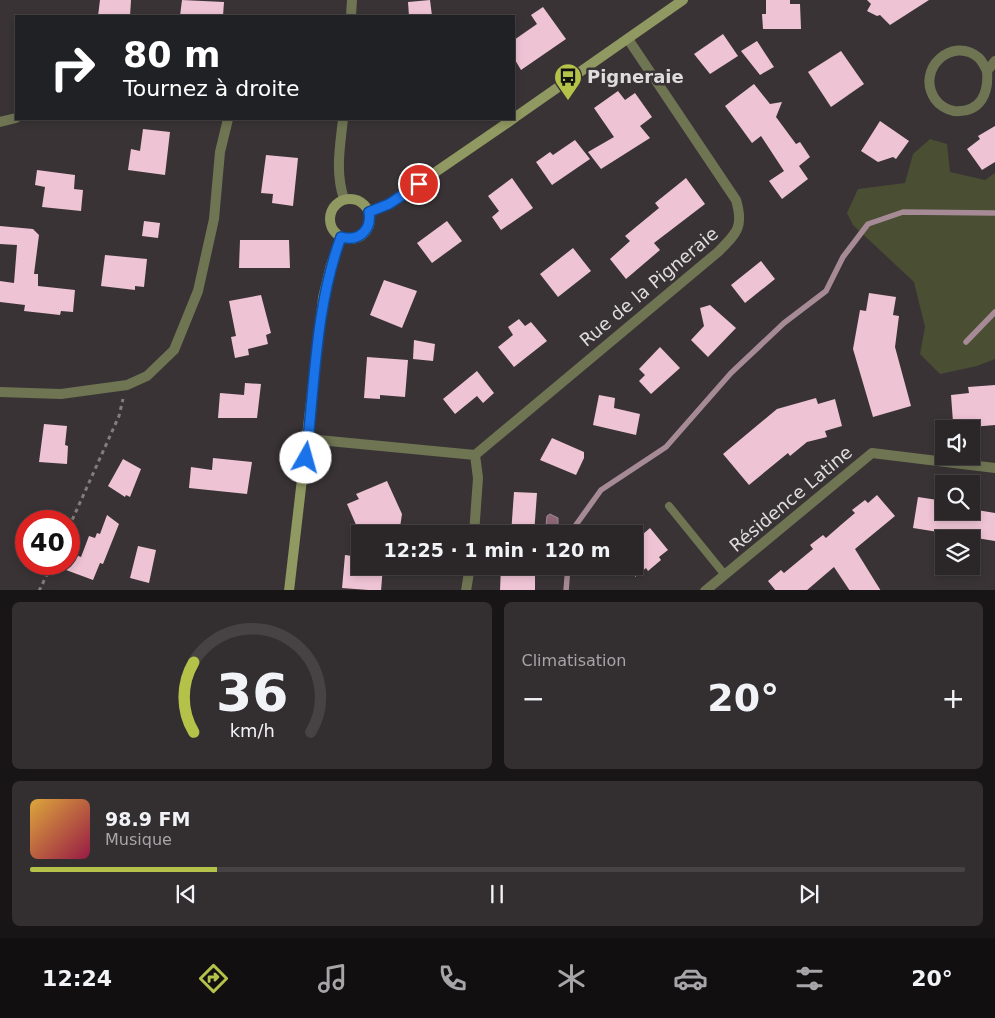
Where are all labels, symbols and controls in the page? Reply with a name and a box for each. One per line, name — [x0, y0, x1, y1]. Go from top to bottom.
icon: right — [40, 35, 105, 100]
text: 80 m — [123, 35, 220, 75]
bus stop icon: Pigneraie — [553, 62, 583, 101]
place label: Pigneraie — [587, 66, 684, 87]
text: Tournez à droite — [123, 76, 300, 101]
pin — [398, 163, 440, 205]
icon: arrive — [405, 170, 433, 198]
street label: Rue de la Pigneraie — [575, 223, 722, 351]
map controls — [935, 420, 980, 575]
button: sound — [935, 420, 980, 465]
position arrow — [279, 431, 331, 483]
street label: Résidence Latine — [725, 441, 856, 556]
button: search — [935, 475, 980, 520]
speed limit sign: 40 — [15, 510, 80, 575]
button: layers — [935, 530, 980, 575]
text: 12:25 · 1 min · 120 m — [383, 539, 611, 561]
text: Climatisation — [522, 651, 626, 670]
text: 36 — [216, 663, 288, 723]
text: 20° — [707, 676, 779, 720]
text: − — [522, 682, 545, 715]
text: + — [942, 682, 965, 715]
text: km/h — [229, 720, 274, 741]
text: 98.9 FM — [105, 808, 190, 830]
text: Musique — [105, 830, 172, 849]
icon: previous — [172, 880, 200, 908]
icon: pause — [483, 880, 511, 908]
icon: next — [795, 880, 823, 908]
icon: directions — [196, 961, 231, 996]
icon: music — [315, 961, 350, 996]
icon: phone — [435, 961, 470, 996]
icon: climate — [554, 961, 589, 996]
icon: car — [673, 961, 708, 996]
icon: filters — [792, 961, 827, 996]
text: 12:24 — [42, 966, 112, 991]
text: 20° — [911, 966, 953, 991]

